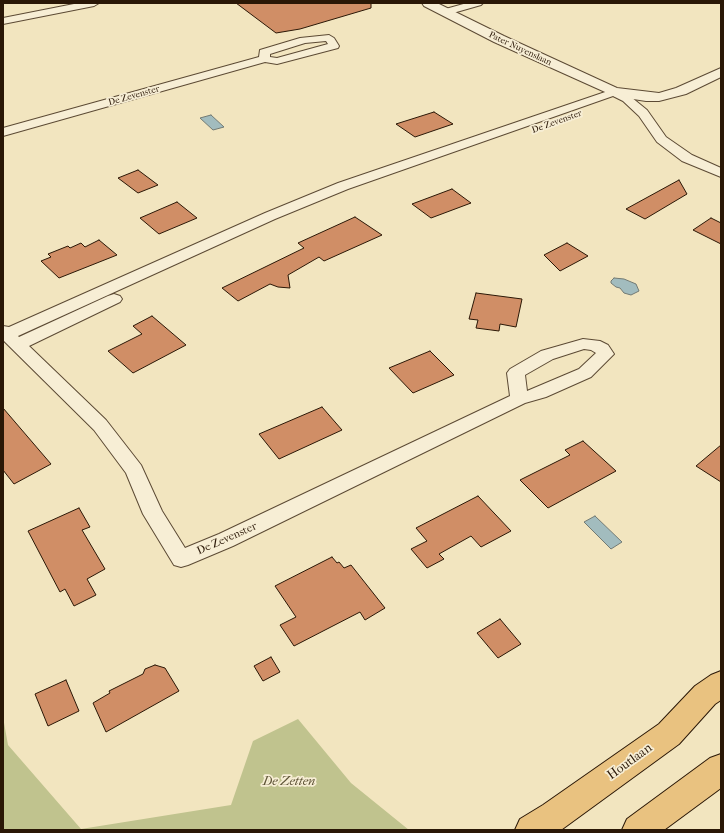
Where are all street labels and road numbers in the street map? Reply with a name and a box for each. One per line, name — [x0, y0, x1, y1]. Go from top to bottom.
street label: Pater Nuyenslaan — [487, 30, 553, 68]
street label: De Zevenster — [107, 84, 161, 108]
street label: De Zevenster — [530, 108, 584, 136]
street label: De Zevenster — [195, 520, 259, 558]
street label: Houtlaan — [604, 740, 656, 784]

